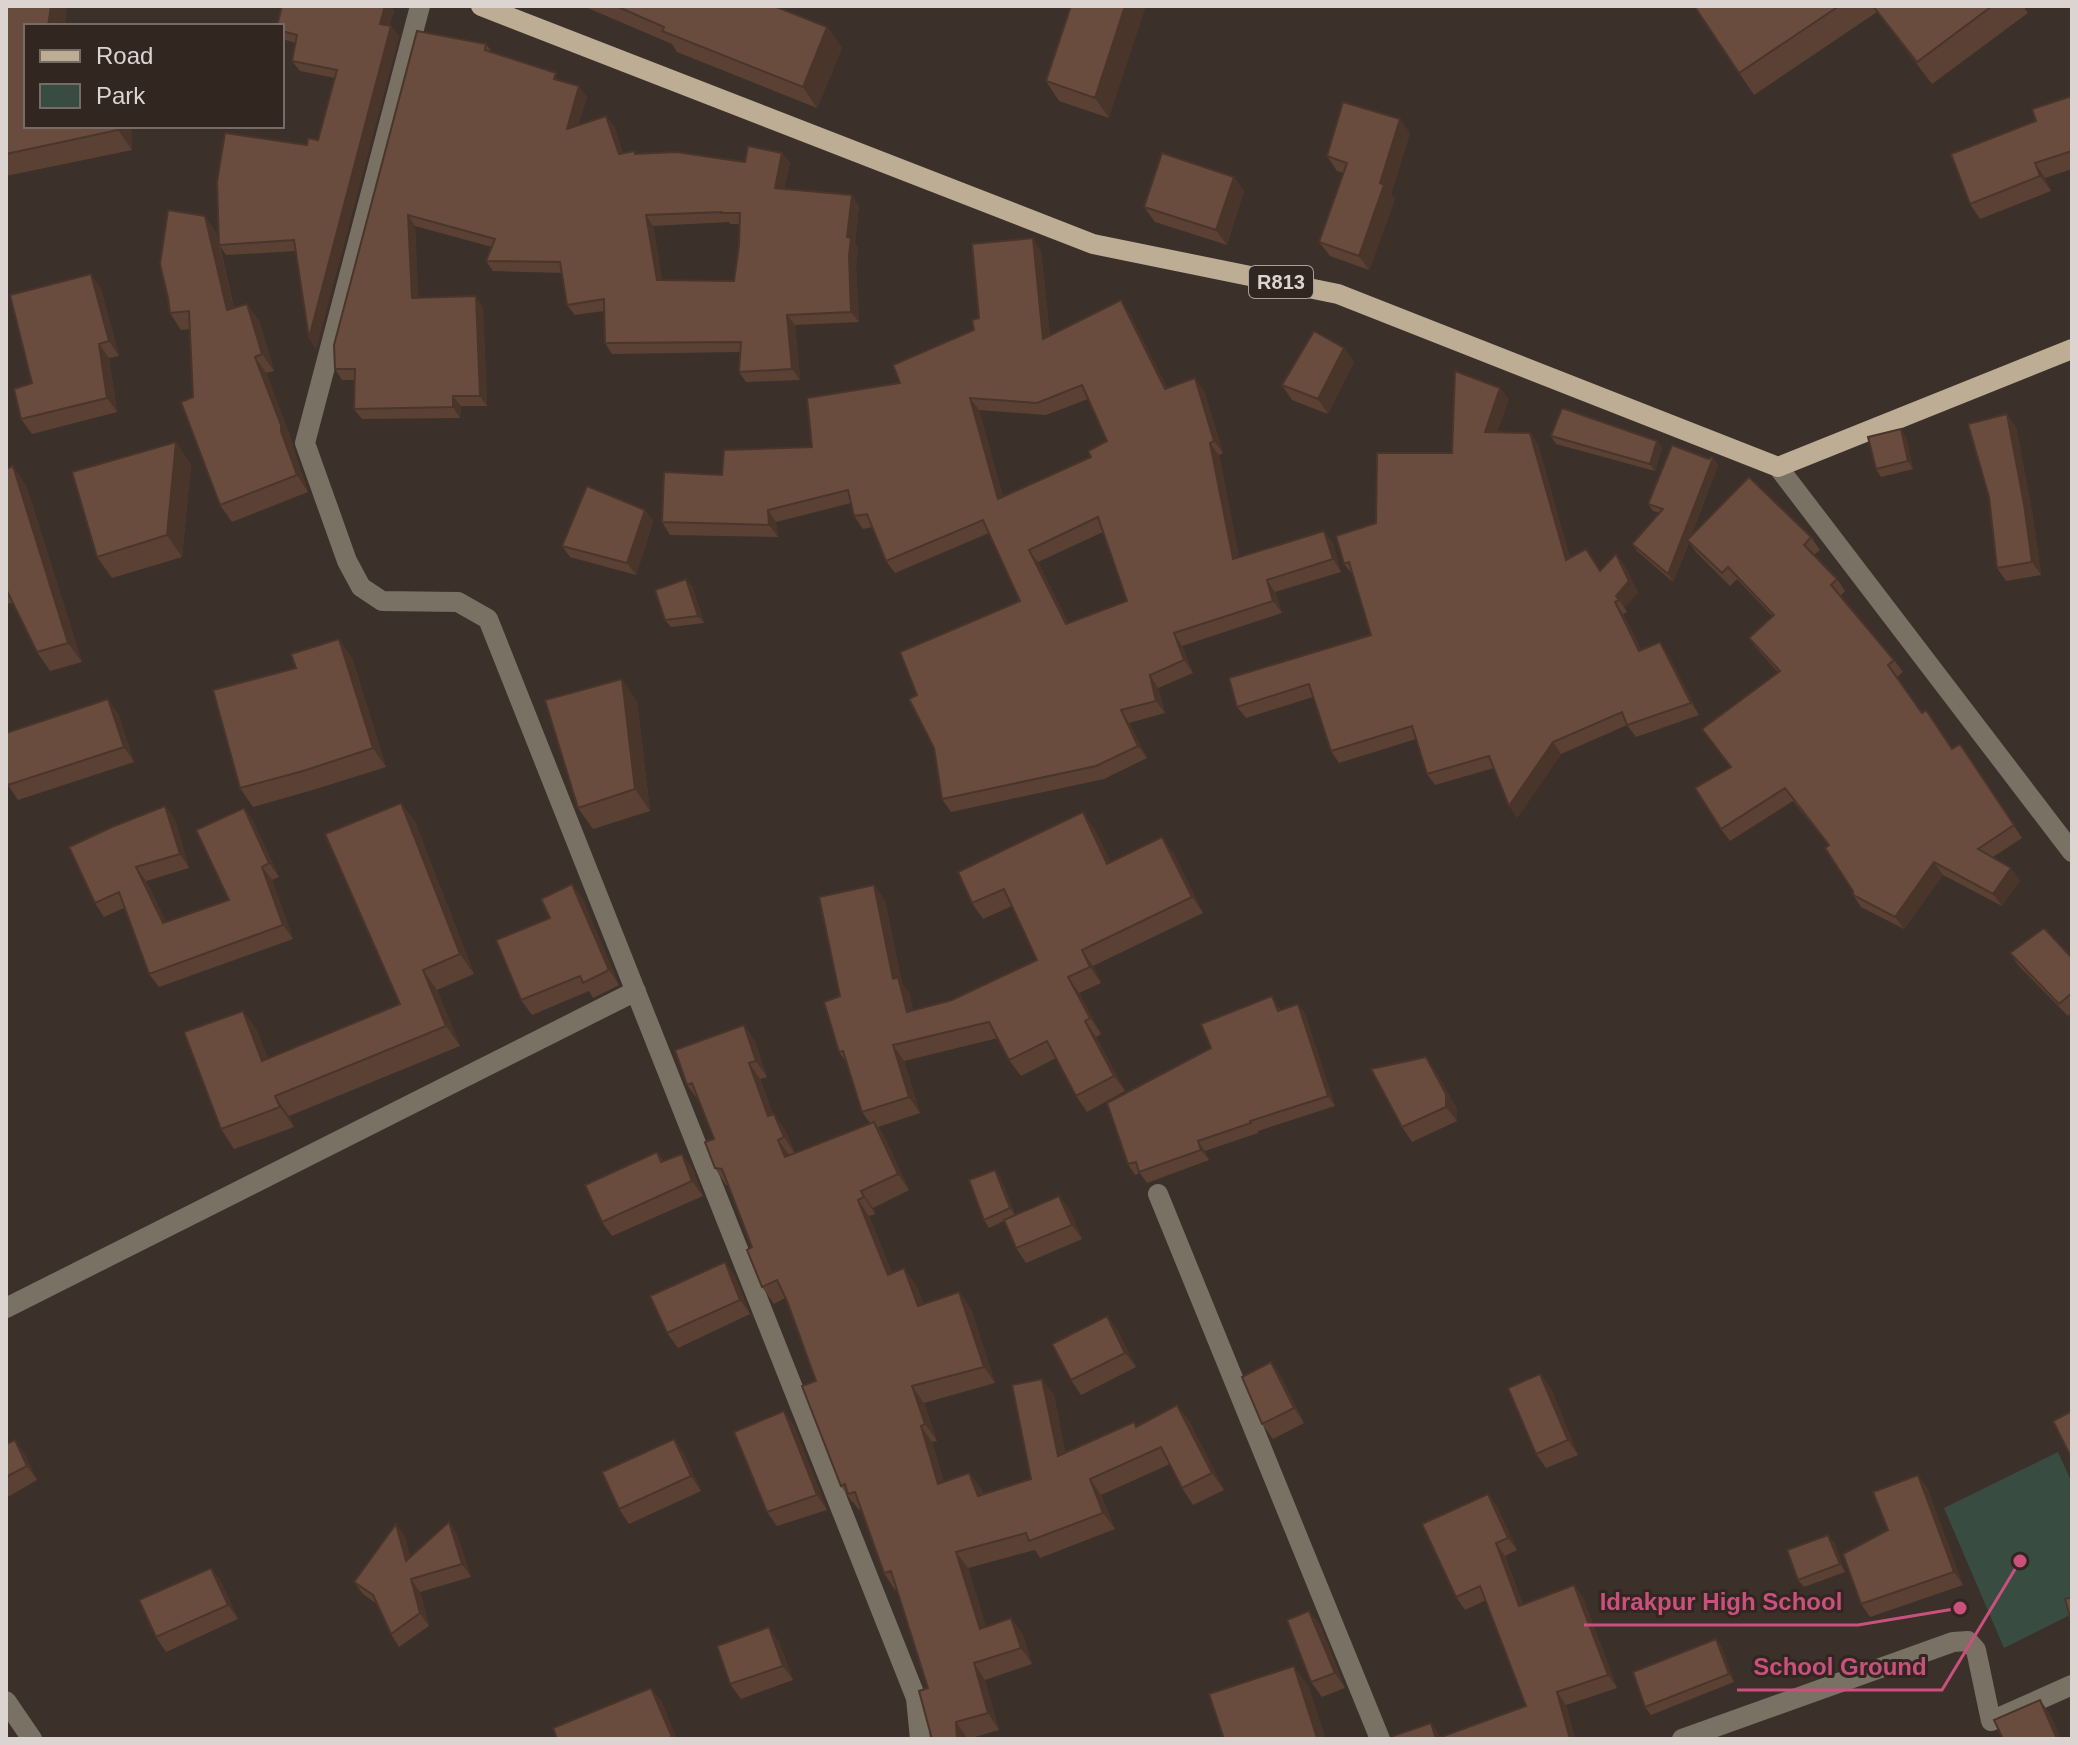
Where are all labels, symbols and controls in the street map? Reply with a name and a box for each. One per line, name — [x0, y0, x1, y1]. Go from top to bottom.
legend — [24, 24, 284, 128]
text: Road — [96, 42, 153, 69]
text: Park — [96, 82, 146, 109]
road number: R813 — [1249, 266, 1313, 298]
callout: Idrakpur High School — [1584, 1577, 1858, 1625]
text: Idrakpur High School — [1600, 1588, 1842, 1615]
callout: School Ground — [1737, 1642, 1942, 1690]
text: School Ground — [1753, 1653, 1927, 1680]

